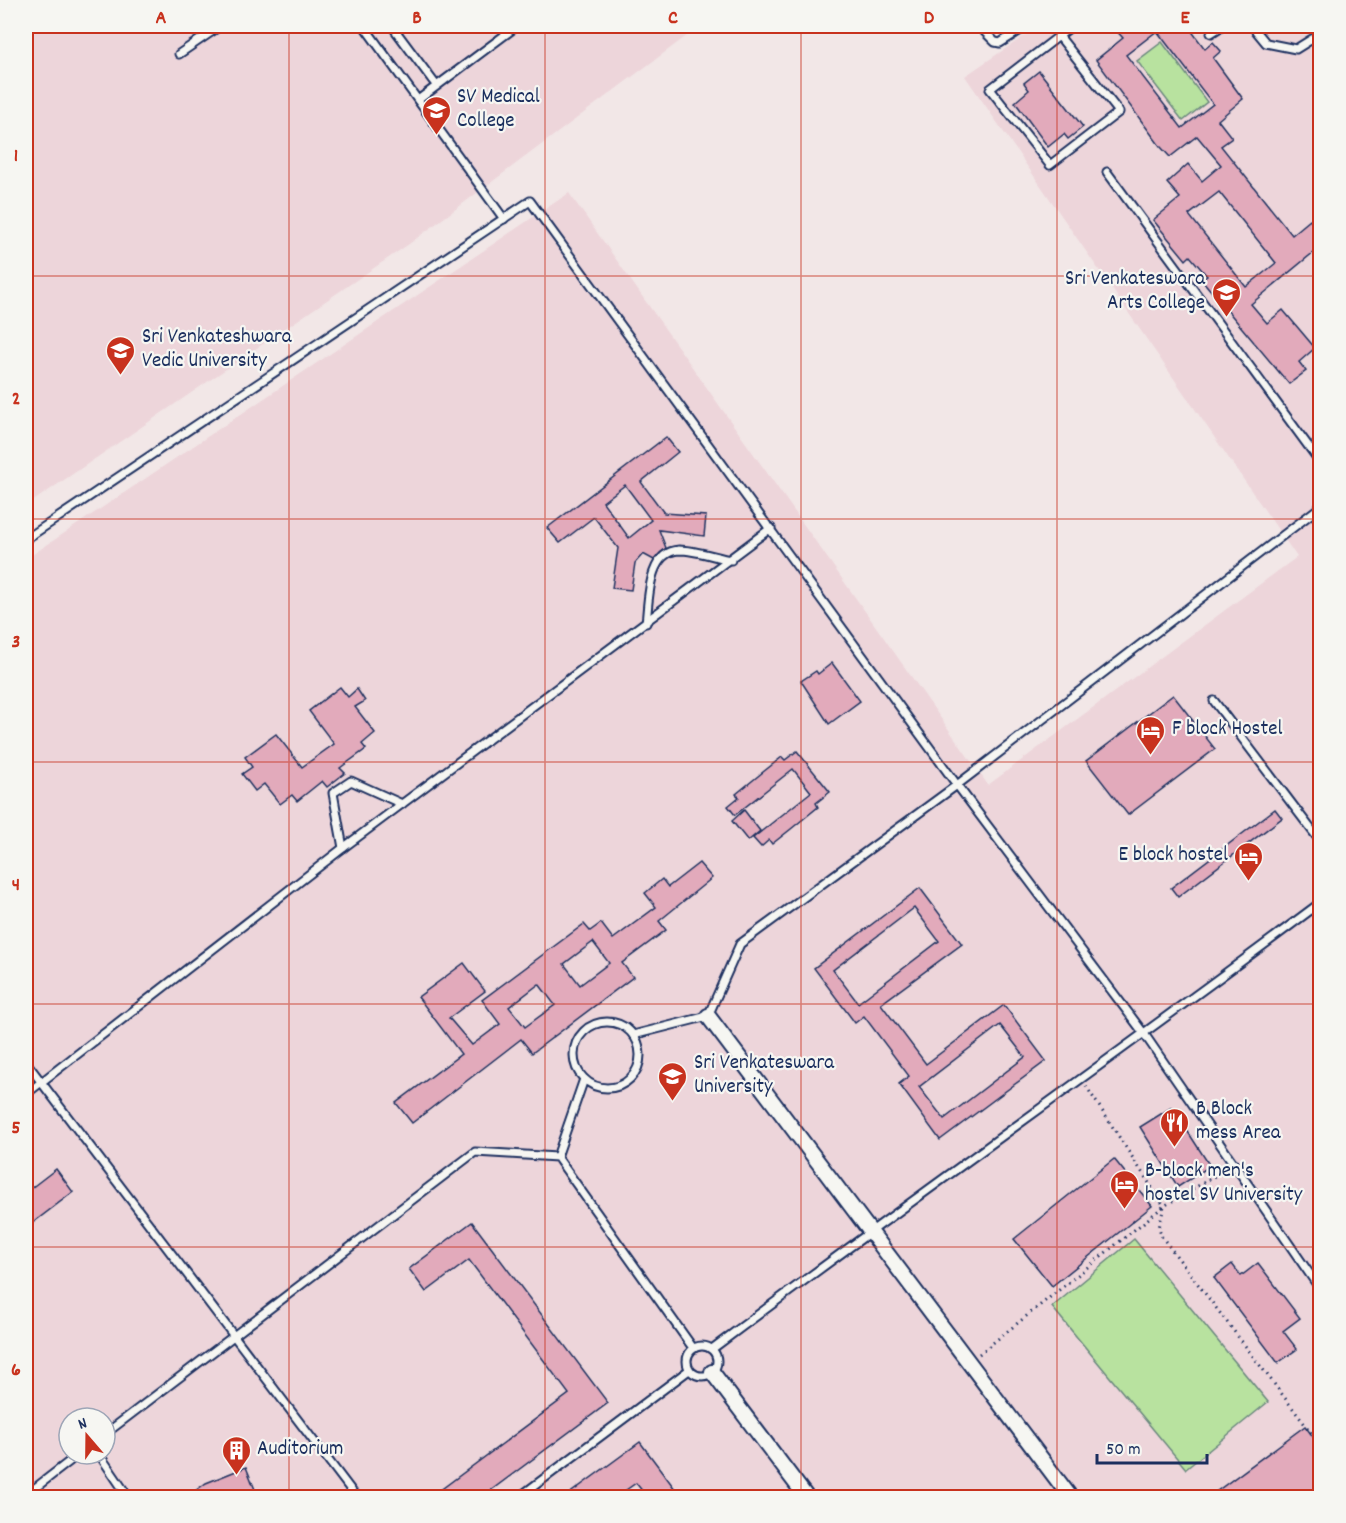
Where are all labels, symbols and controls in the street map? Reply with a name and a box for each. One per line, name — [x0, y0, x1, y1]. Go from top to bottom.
text: A — [156, 5, 167, 33]
text: B — [412, 5, 422, 33]
text: C — [668, 5, 678, 33]
text: D — [924, 5, 935, 33]
text: E — [1180, 5, 1190, 33]
place label: SV Medical College — [457, 83, 540, 137]
school or university icon: SV Medical College — [420, 94, 452, 136]
text: 1 — [14, 143, 18, 171]
place label: Sri Venkateswara Arts College — [1065, 265, 1206, 319]
school or university icon: Sri Venkateswara Arts College — [1210, 276, 1242, 318]
place label: Sri Venkateshwara Vedic University — [142, 323, 293, 377]
school or university icon: Sri Venkateshwara Vedic University — [105, 334, 137, 376]
text: 2 — [12, 386, 20, 414]
text: 3 — [12, 629, 20, 657]
hotel icon: F block Hostel — [1135, 714, 1167, 756]
place label: F block Hostel — [1172, 715, 1282, 745]
hotel icon: E block hostel — [1233, 840, 1265, 882]
place label: E block hostel — [1119, 841, 1228, 871]
text: 4 — [12, 872, 20, 900]
place label: Sri Venkateswara University — [694, 1049, 835, 1103]
school or university icon: Sri Venkateswara University — [657, 1060, 689, 1102]
place label: B Block mess Area — [1196, 1095, 1282, 1149]
restaurant icon: B Block mess Area — [1159, 1106, 1191, 1148]
text: 5 — [11, 1115, 21, 1143]
place label: B-block men's hostel SV University — [1145, 1157, 1303, 1211]
hotel icon: B-block men's hostel SV University — [1108, 1168, 1140, 1210]
text: 6 — [11, 1357, 21, 1385]
north arrow — [57, 1406, 117, 1466]
text: N — [75, 1412, 90, 1436]
scale bar — [1097, 1427, 1206, 1465]
building icon: Auditorium — [220, 1434, 252, 1476]
place label: Auditorium — [257, 1435, 343, 1465]
text: 50 m — [1106, 1438, 1141, 1463]

